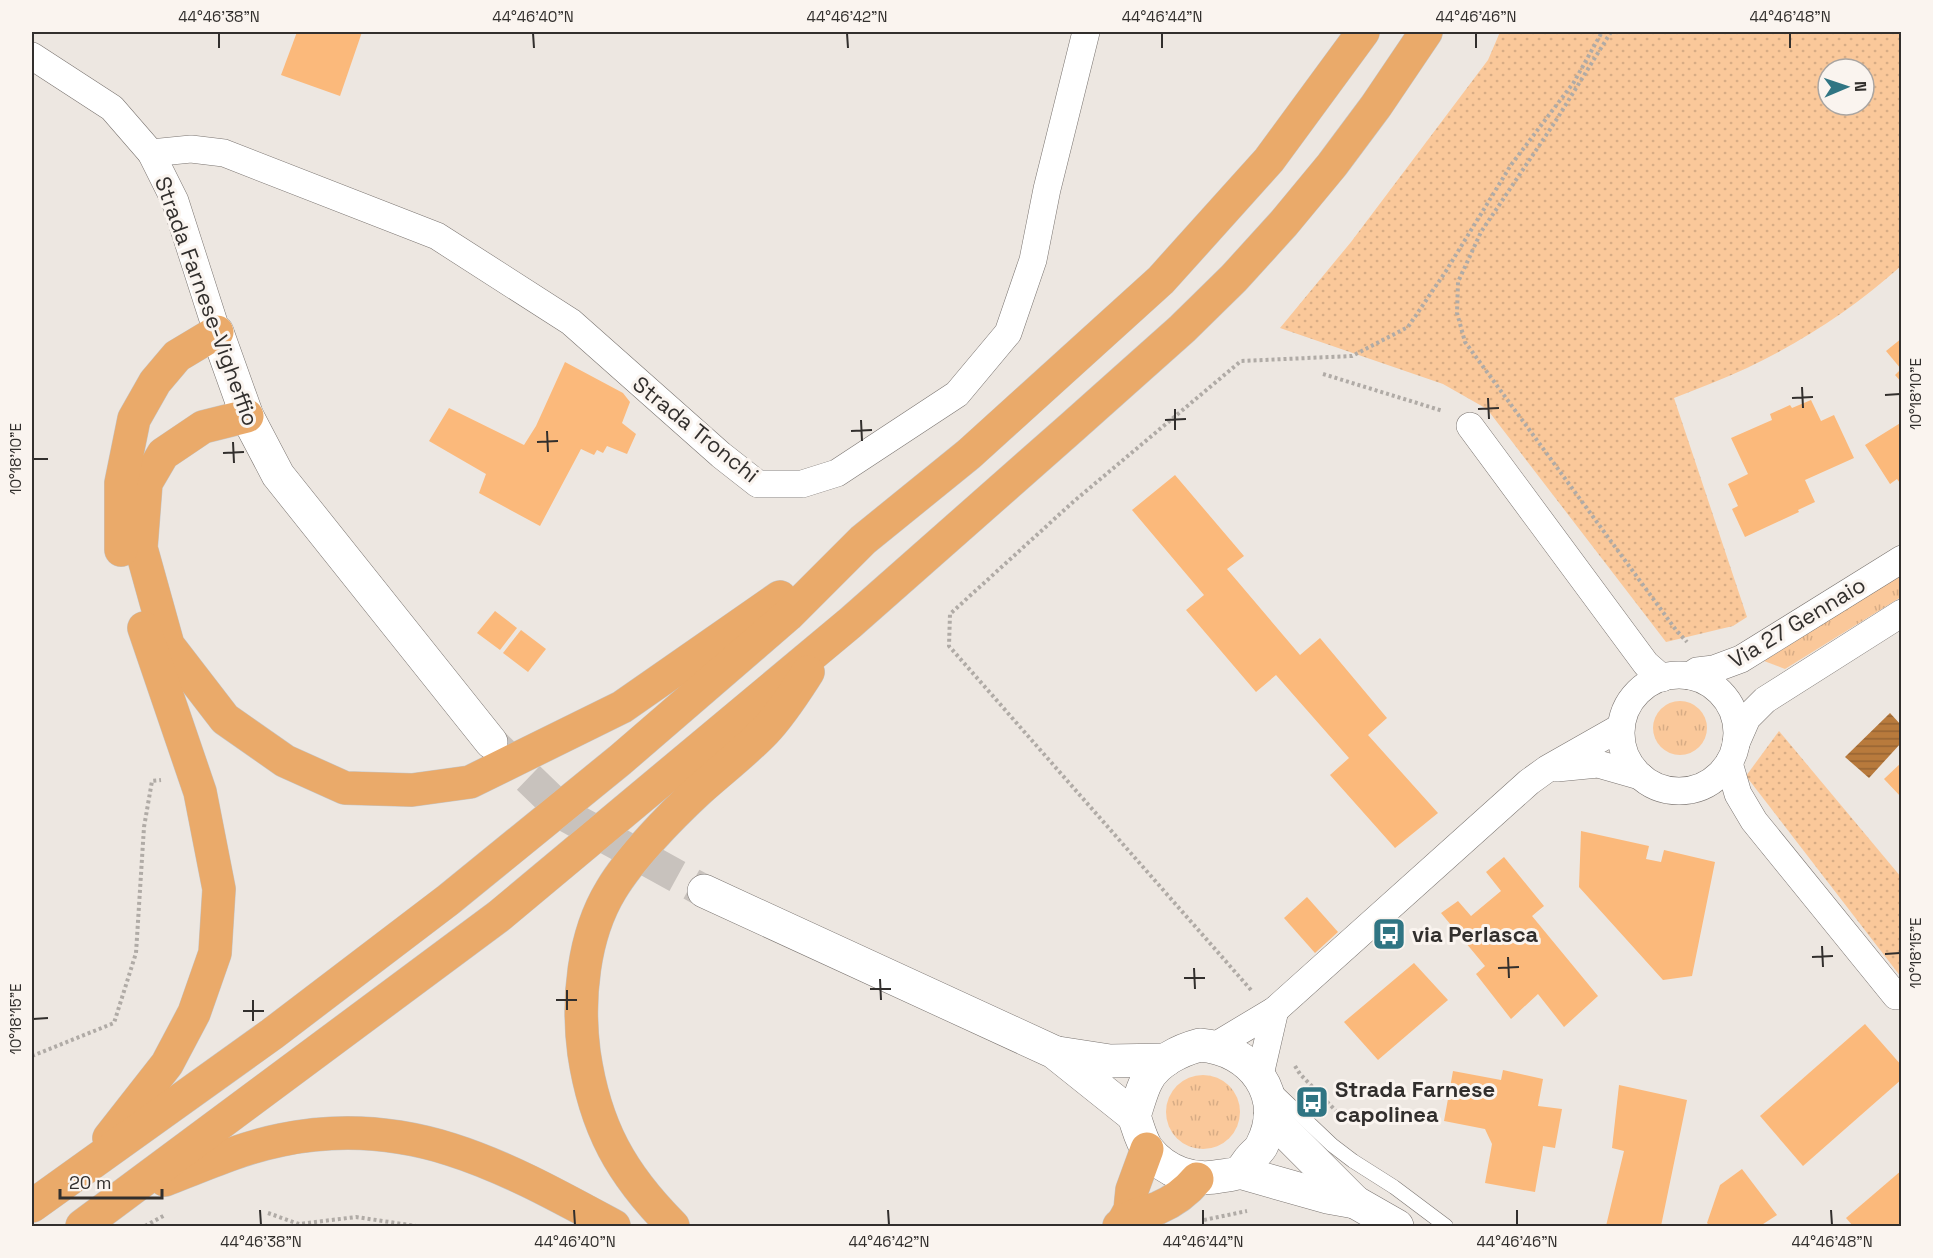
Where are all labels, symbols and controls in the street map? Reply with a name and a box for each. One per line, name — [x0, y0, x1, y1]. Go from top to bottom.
text: 44°46'38"N — [178, 7, 260, 26]
text: 44°46'40"N — [492, 7, 574, 26]
text: 44°46'42"N — [807, 7, 887, 26]
text: 44°46'44"N — [1122, 7, 1202, 26]
text: 44°46'46"N — [1435, 7, 1517, 26]
text: 44°46'48"N — [1749, 7, 1831, 26]
north arrow — [1816, 57, 1876, 117]
text: N — [1850, 81, 1871, 92]
street label: Strada Farnese-Vigheffio — [149, 172, 265, 430]
text: 10°18'10"E — [1906, 358, 1925, 430]
street label: Strada Tronchi — [627, 370, 765, 488]
text: 10°18'10"E — [6, 423, 25, 495]
street label: Via 27 Gennaio — [1724, 570, 1870, 674]
bus stop icon: via Perlasca — [1371, 916, 1407, 952]
text: 10°18'15"E — [1906, 917, 1925, 989]
place label: via Perlasca — [1412, 920, 1539, 948]
text: 10°18'15"E — [6, 983, 25, 1055]
place label: Strada Farnese capolinea — [1335, 1075, 1495, 1128]
bus stop icon: Strada Farnese capolinea — [1294, 1084, 1330, 1120]
scale bar — [60, 1162, 162, 1200]
text: 20 m — [69, 1171, 112, 1194]
text: 44°46'38"N — [220, 1232, 302, 1251]
text: 44°46'40"N — [534, 1232, 616, 1251]
text: 44°46'42"N — [849, 1232, 929, 1251]
text: 44°46'44"N — [1163, 1232, 1243, 1251]
text: 44°46'46"N — [1476, 1232, 1558, 1251]
text: 44°46'48"N — [1791, 1232, 1873, 1251]

